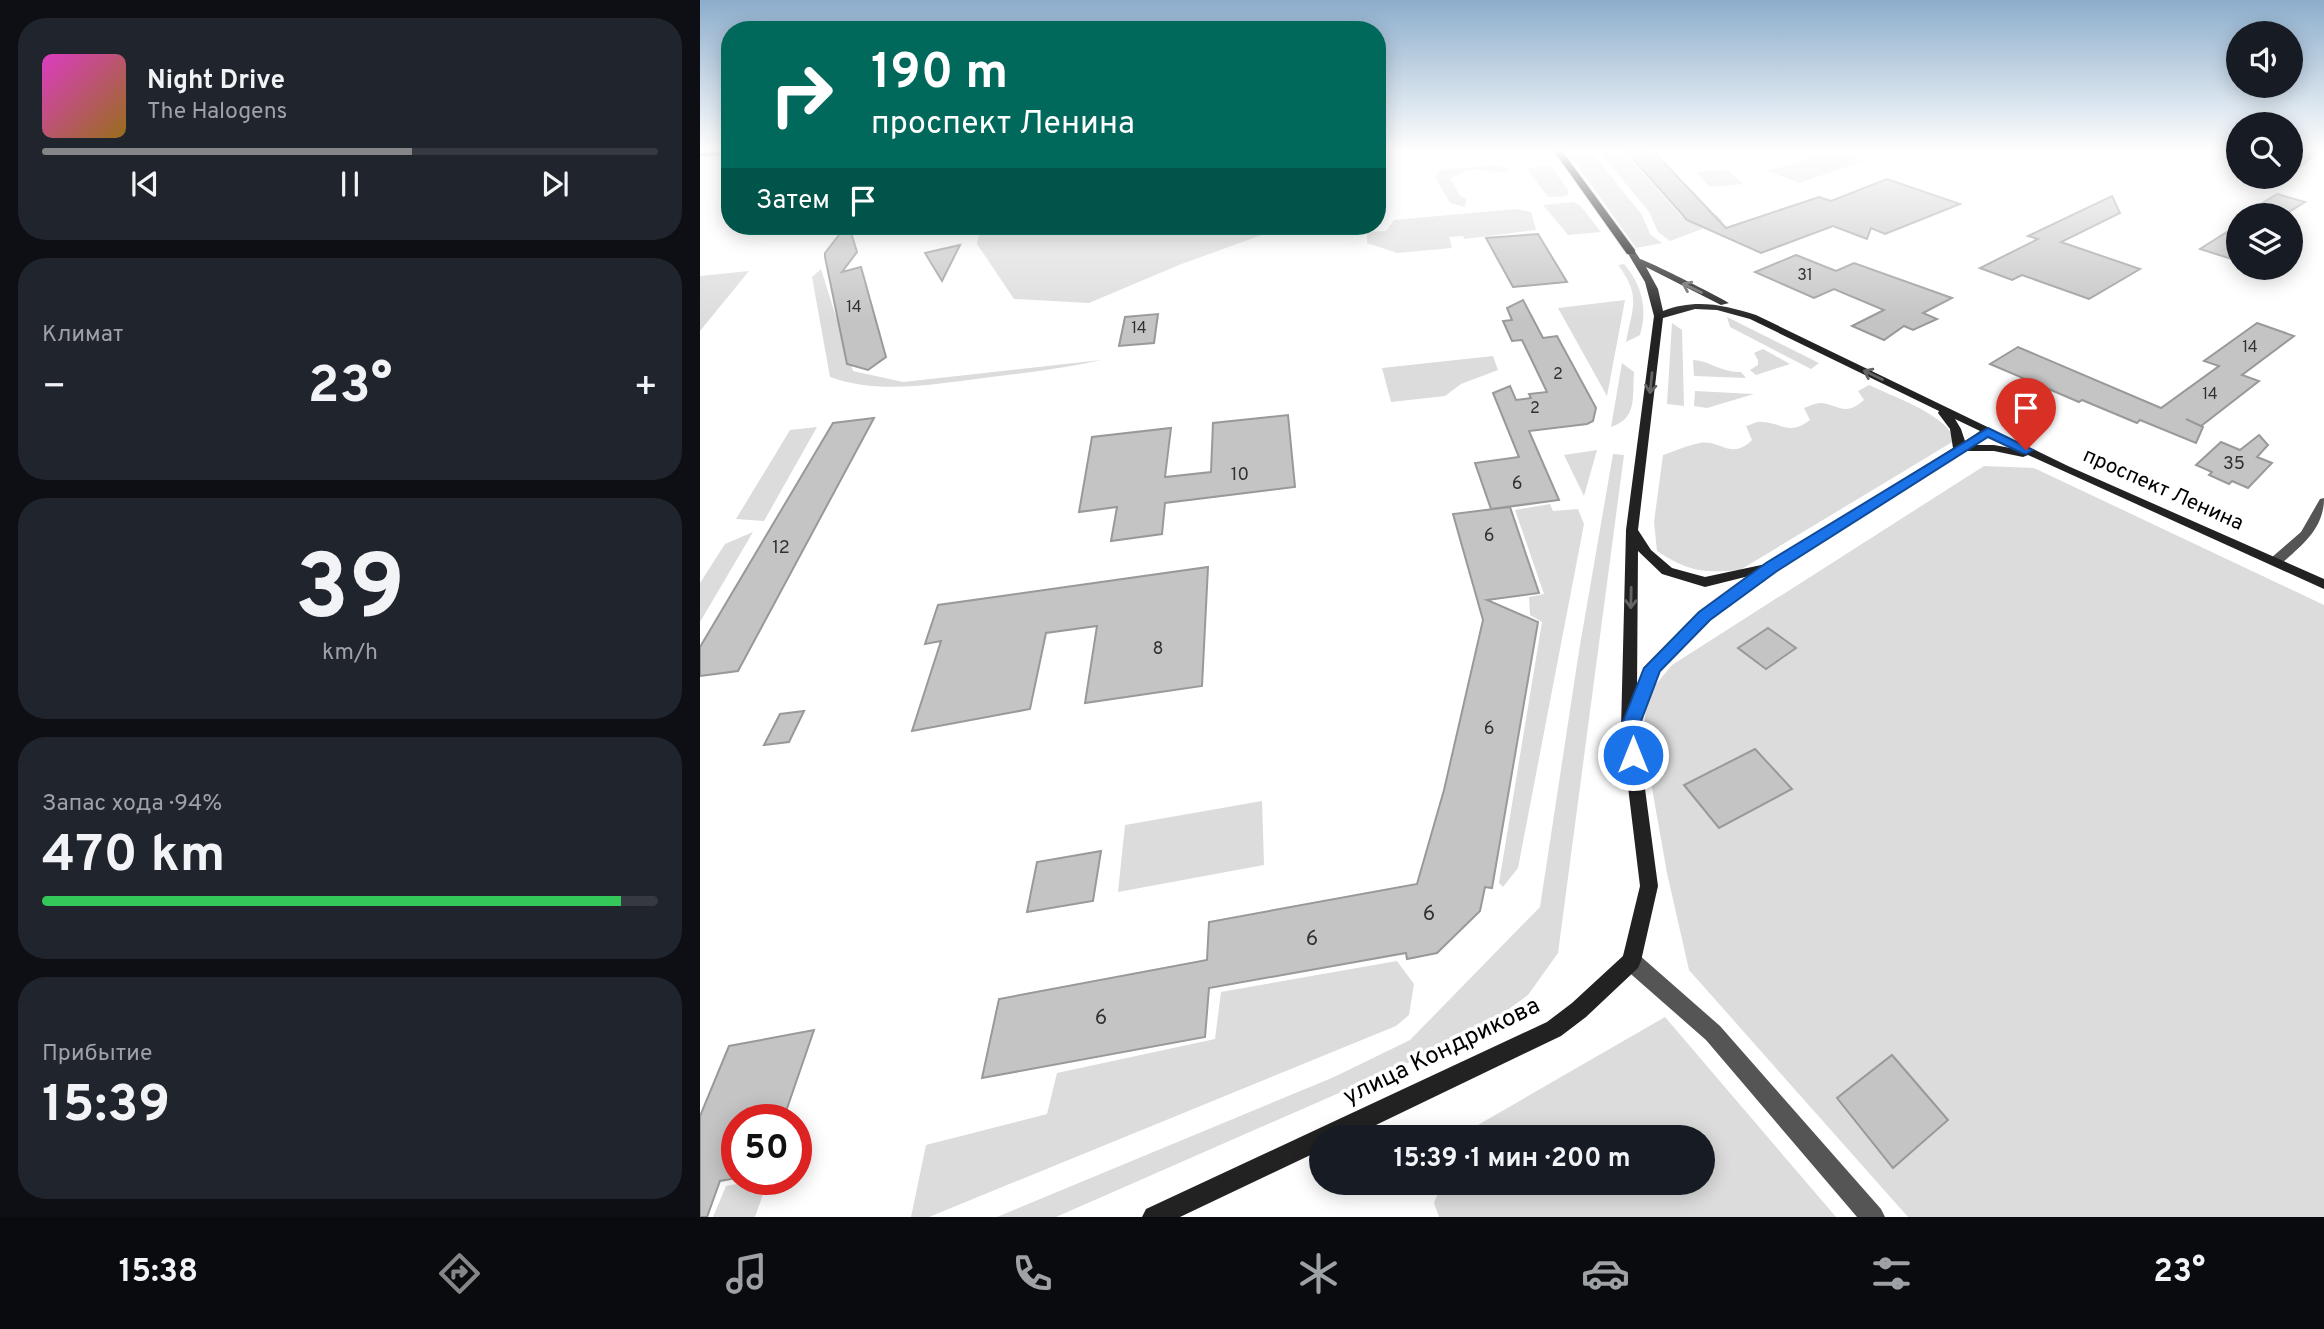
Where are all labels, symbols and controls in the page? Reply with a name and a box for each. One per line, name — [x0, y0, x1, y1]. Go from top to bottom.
map controls — [2226, 21, 2303, 280]
button: sound — [2226, 21, 2303, 98]
text: 190 m — [871, 44, 1008, 106]
icon: right — [756, 49, 847, 140]
text: Night Drive — [147, 65, 285, 98]
text: The Halogens — [147, 98, 287, 127]
text: проспект Ленина — [871, 105, 1135, 145]
button: search — [2226, 112, 2303, 189]
icon: previous — [126, 165, 164, 203]
icon: pause — [331, 165, 369, 203]
icon: next — [536, 165, 574, 203]
icon: arrive — [844, 182, 882, 220]
text: Затем — [756, 185, 830, 218]
button: layers — [2226, 203, 2303, 280]
house number: 31 — [1797, 266, 1813, 286]
one-way arrow — [1682, 281, 1703, 294]
house number: 14 — [846, 298, 862, 318]
house number: 14 — [1131, 319, 1147, 339]
text: Климат — [42, 321, 123, 350]
house number: 14 — [2242, 338, 2258, 358]
text: 23° — [308, 355, 392, 421]
text: − — [42, 364, 67, 413]
text: + — [633, 364, 658, 413]
house number: 2 — [1553, 365, 1563, 385]
one-way arrow — [1863, 367, 1884, 381]
one-way arrow — [1645, 372, 1658, 394]
pin — [1996, 378, 2056, 450]
house number: 14 — [2202, 385, 2218, 405]
icon: arrive — [2007, 389, 2045, 427]
house number: 2 — [1530, 399, 1540, 419]
street label: проспект Ленина — [2078, 442, 2248, 538]
house number: 35 — [2223, 453, 2245, 476]
house number: 10 — [1231, 464, 1249, 487]
house number: 6 — [1512, 473, 1522, 496]
house number: 6 — [1484, 525, 1494, 548]
text: 39 — [295, 536, 405, 651]
house number: 12 — [772, 537, 790, 560]
one-way arrow — [1625, 586, 1638, 609]
house number: 8 — [1153, 638, 1164, 661]
text: km/h — [322, 639, 378, 668]
house number: 6 — [1484, 718, 1494, 741]
position arrow — [1596, 718, 1670, 792]
text: Запас хода · 94% — [42, 790, 222, 819]
text: 470 km — [42, 824, 225, 890]
house number: 6 — [1423, 901, 1435, 928]
house number: 6 — [1306, 926, 1318, 953]
street label: улица Кондрикова — [1339, 991, 1545, 1113]
house number: 6 — [1095, 1005, 1107, 1032]
text: Прибытие — [42, 1040, 152, 1069]
text: 15:39 — [42, 1074, 170, 1140]
speed limit sign: 50 — [721, 1104, 812, 1195]
text: 15:39 · 1 мин · 200 m — [1393, 1143, 1631, 1176]
icon: directions — [435, 1249, 484, 1298]
icon: music — [722, 1249, 771, 1298]
icon: phone — [1008, 1249, 1057, 1298]
icon: climate — [1294, 1249, 1343, 1298]
icon: car — [1581, 1249, 1630, 1298]
icon: filters — [1867, 1249, 1916, 1298]
text: 15:38 — [119, 1253, 198, 1293]
text: 23° — [2153, 1253, 2205, 1293]

